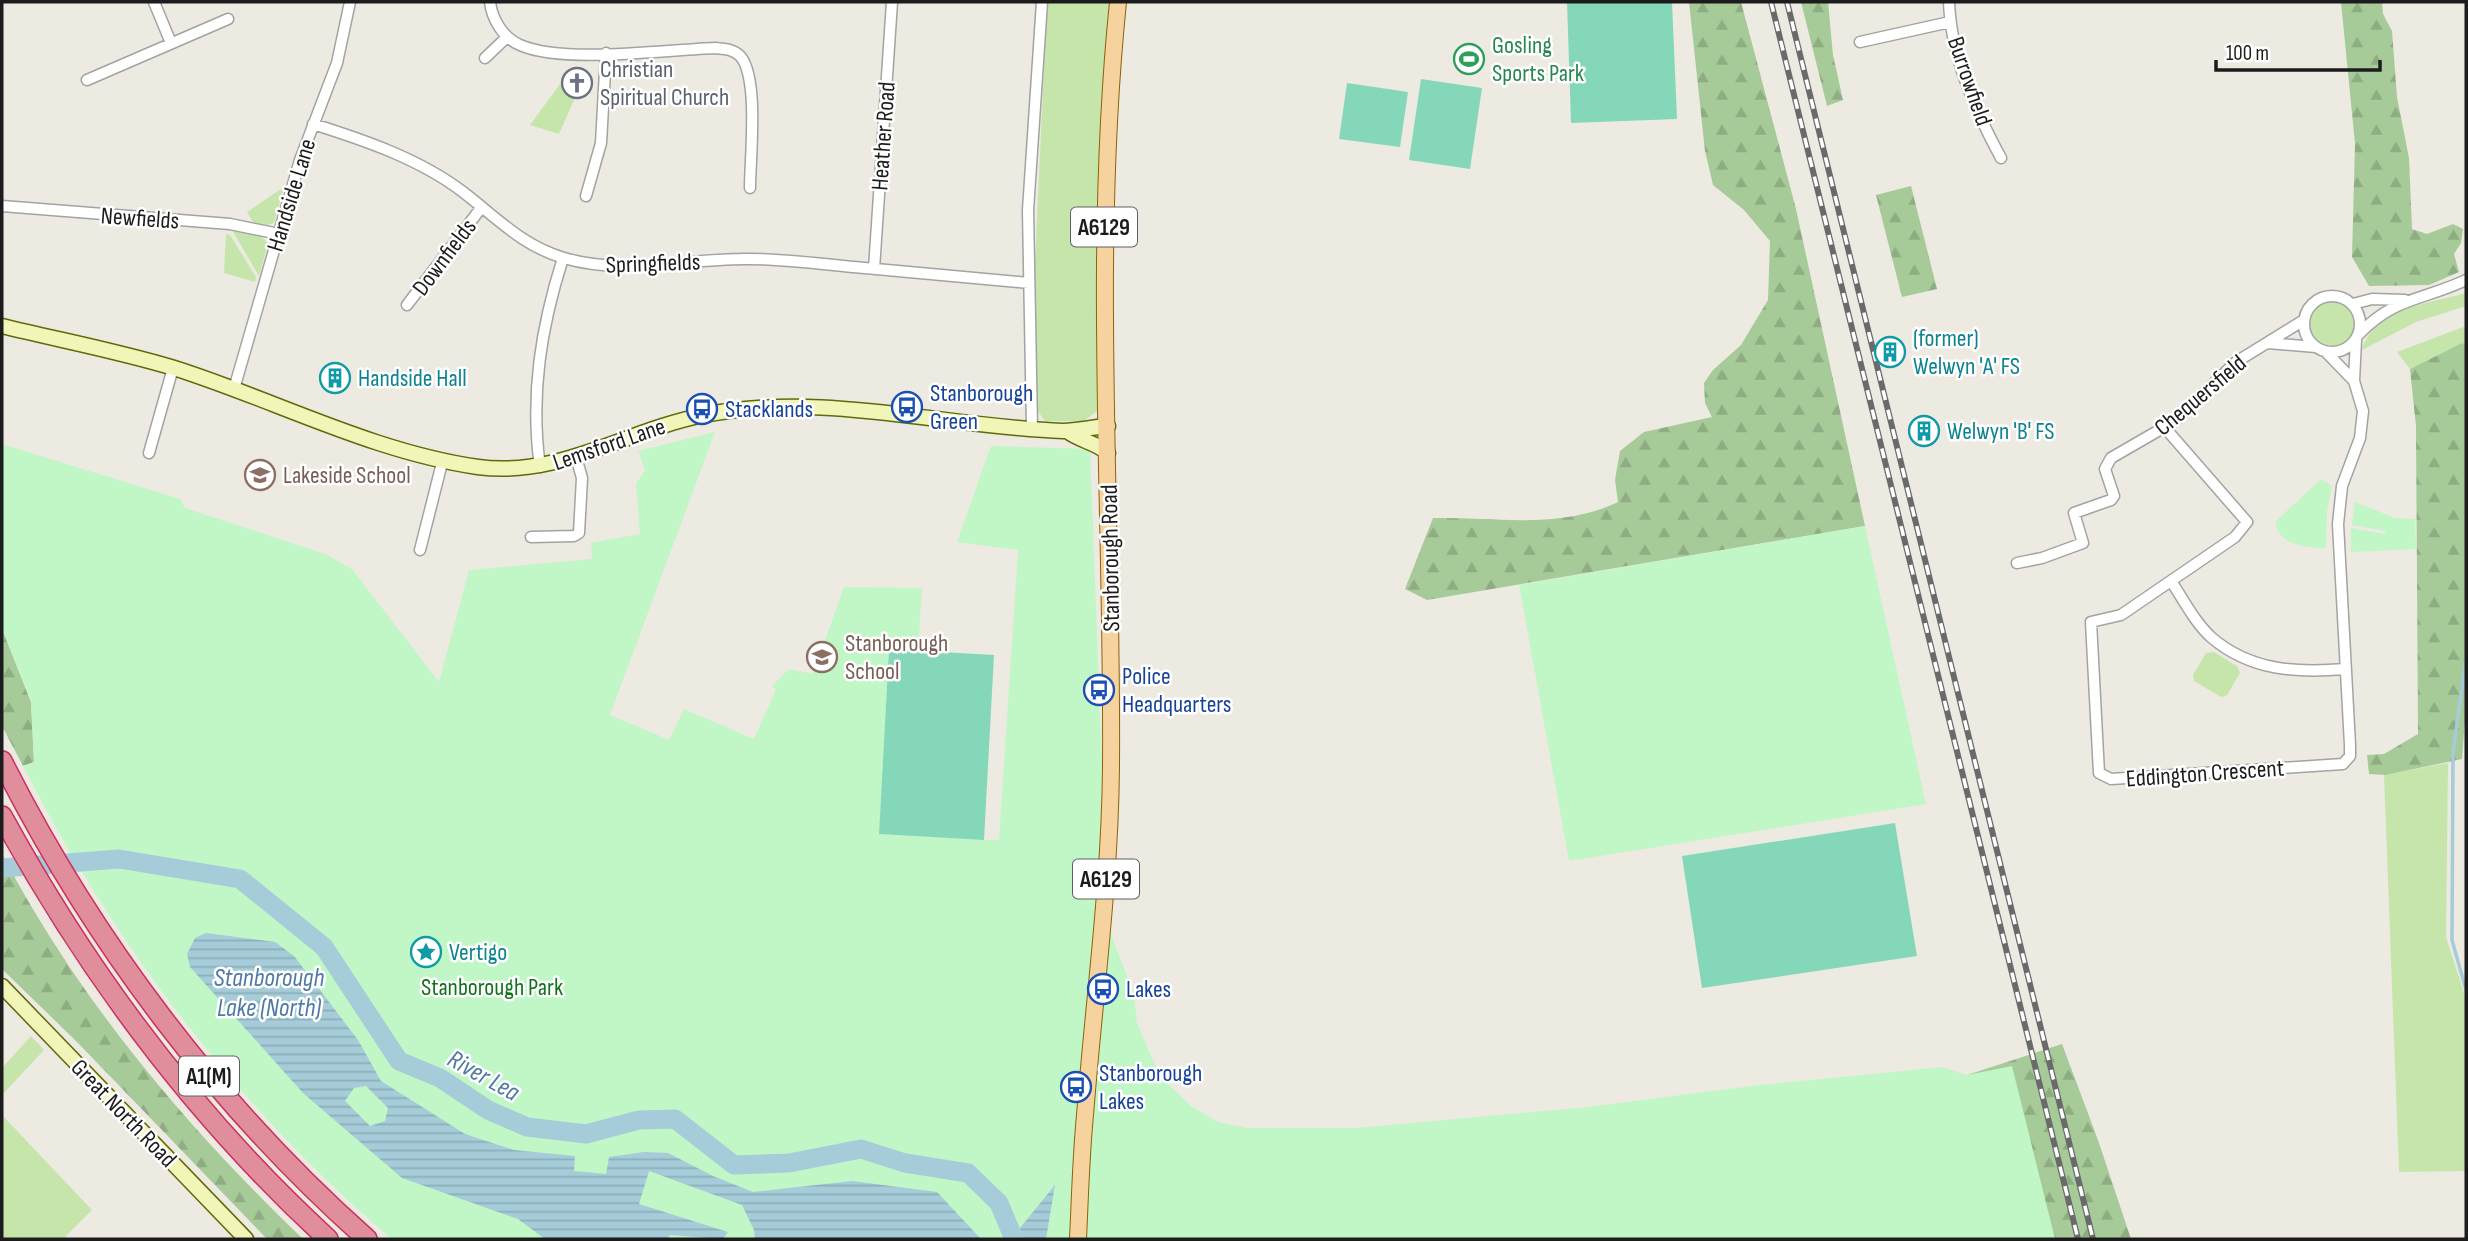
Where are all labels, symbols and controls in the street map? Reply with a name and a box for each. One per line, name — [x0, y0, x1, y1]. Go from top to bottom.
scale bar — [2216, 28, 2380, 72]
place label: Gosling Sports Park — [1492, 31, 1584, 88]
street label: Burrowfield — [1941, 33, 1998, 129]
text: 100 m — [2226, 41, 2269, 66]
sports icon: Gosling Sports Park — [1452, 42, 1486, 76]
place label: Christian Spiritual Church — [600, 55, 729, 112]
church icon: Christian Spiritual Church — [560, 66, 594, 100]
street label: Heather Road — [865, 81, 902, 191]
street label: Handside Lane — [261, 135, 322, 255]
street label: Newfields — [100, 201, 180, 236]
road number: A6129 — [1071, 208, 1137, 246]
street label: Downfields — [406, 213, 483, 301]
street label: Springfields — [605, 247, 701, 280]
place label: (former) Welwyn 'A' FS — [1913, 324, 2020, 381]
building icon: (former) Welwyn 'A' FS — [1873, 335, 1907, 369]
street label: Chequersfield — [2148, 349, 2252, 442]
building icon: Handside Hall — [318, 361, 352, 395]
place label: Handside Hall — [358, 364, 467, 393]
place label: Stanborough Green — [930, 379, 1033, 436]
bus stop icon: Stanborough Green — [890, 390, 924, 424]
bus stop icon: Stacklands — [685, 392, 719, 426]
place label: Stacklands — [725, 395, 813, 424]
street label: Lemsford Lane — [549, 412, 669, 477]
building icon: Welwyn 'B' FS — [1907, 414, 1941, 448]
place label: Welwyn 'B' FS — [1947, 417, 2054, 446]
school or university icon: Lakeside School — [243, 458, 277, 492]
place label: Lakeside School — [283, 461, 411, 490]
street label: Stanborough Road — [1095, 484, 1126, 632]
place label: Stanborough School — [845, 629, 948, 686]
school or university icon: Stanborough School — [805, 640, 839, 674]
place label: Police Headquarters — [1122, 662, 1231, 719]
bus stop icon: Police Headquarters — [1082, 673, 1116, 707]
street label: Eddington Crescent — [2125, 754, 2285, 793]
road number: A6129 — [1073, 860, 1139, 898]
place icon: Vertigo — [409, 935, 443, 969]
place label: Vertigo — [449, 938, 507, 967]
water label: Stanborough Lake (North) — [214, 963, 324, 1024]
bus stop icon: Lakes — [1086, 972, 1120, 1006]
park label: Stanborough Park — [421, 973, 563, 1002]
place label: Lakes — [1126, 975, 1171, 1004]
water label: River Lea — [442, 1044, 525, 1109]
street label: Great North Road — [65, 1053, 182, 1174]
road number: A1(M) — [179, 1056, 239, 1096]
place label: Stanborough Lakes — [1099, 1059, 1202, 1116]
bus stop icon: Stanborough Lakes — [1059, 1070, 1093, 1104]

